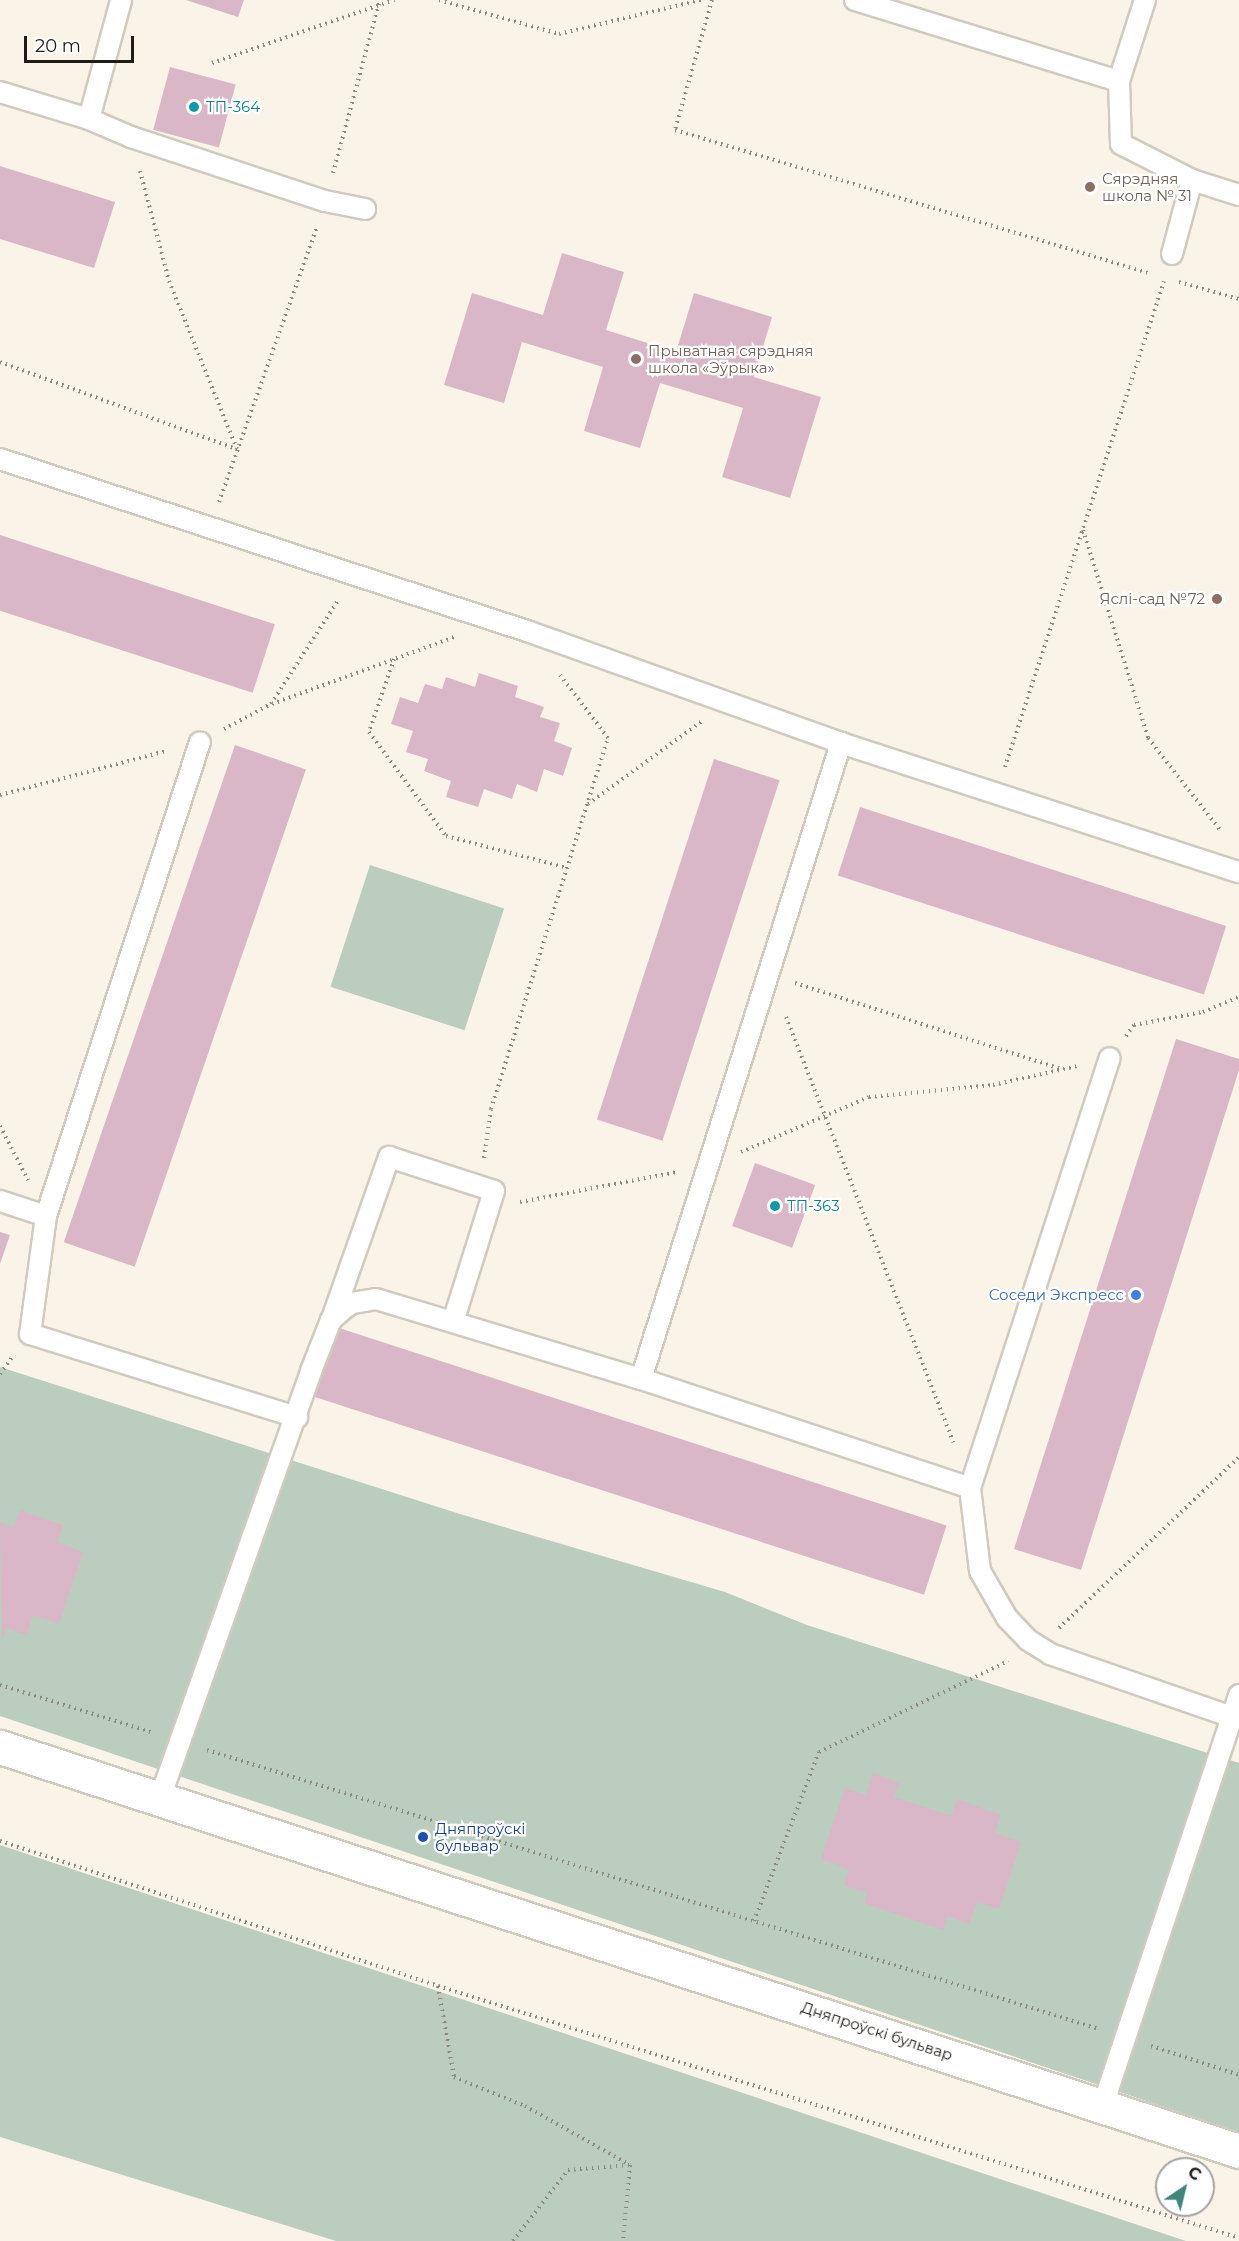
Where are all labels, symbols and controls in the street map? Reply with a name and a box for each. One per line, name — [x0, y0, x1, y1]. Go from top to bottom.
scale bar — [27, 24, 136, 62]
text: 20 m — [35, 35, 81, 57]
place label: ТП-364 — [206, 98, 260, 116]
marker: ТП-364 — [187, 100, 201, 114]
place label: Сярэдняя школа № 31 — [1102, 169, 1192, 204]
marker: Сярэдняя школа № 31 — [1083, 180, 1097, 194]
place label: Прыватная сярэдняя школа «Эўрыка» — [648, 341, 813, 376]
marker: Прыватная сярэдняя школа «Эўрыка» — [629, 352, 643, 366]
place label: Яслі-сад №72 — [1100, 590, 1205, 608]
marker: Яслі-сад №72 — [1210, 592, 1224, 606]
place label: ТП-363 — [787, 1197, 840, 1215]
marker: ТП-363 — [768, 1199, 782, 1213]
place label: Соседи Экспресс — [989, 1286, 1124, 1304]
marker: Соседи Экспресс — [1129, 1288, 1143, 1302]
place label: Дняпроўскі бульвар — [435, 1819, 525, 1854]
marker: Дняпроўскі бульвар — [416, 1830, 430, 1844]
street label: Дняпроўскі бульвар — [799, 1998, 955, 2064]
north arrow — [1155, 2157, 1215, 2217]
text: С — [1184, 2162, 1205, 2185]

